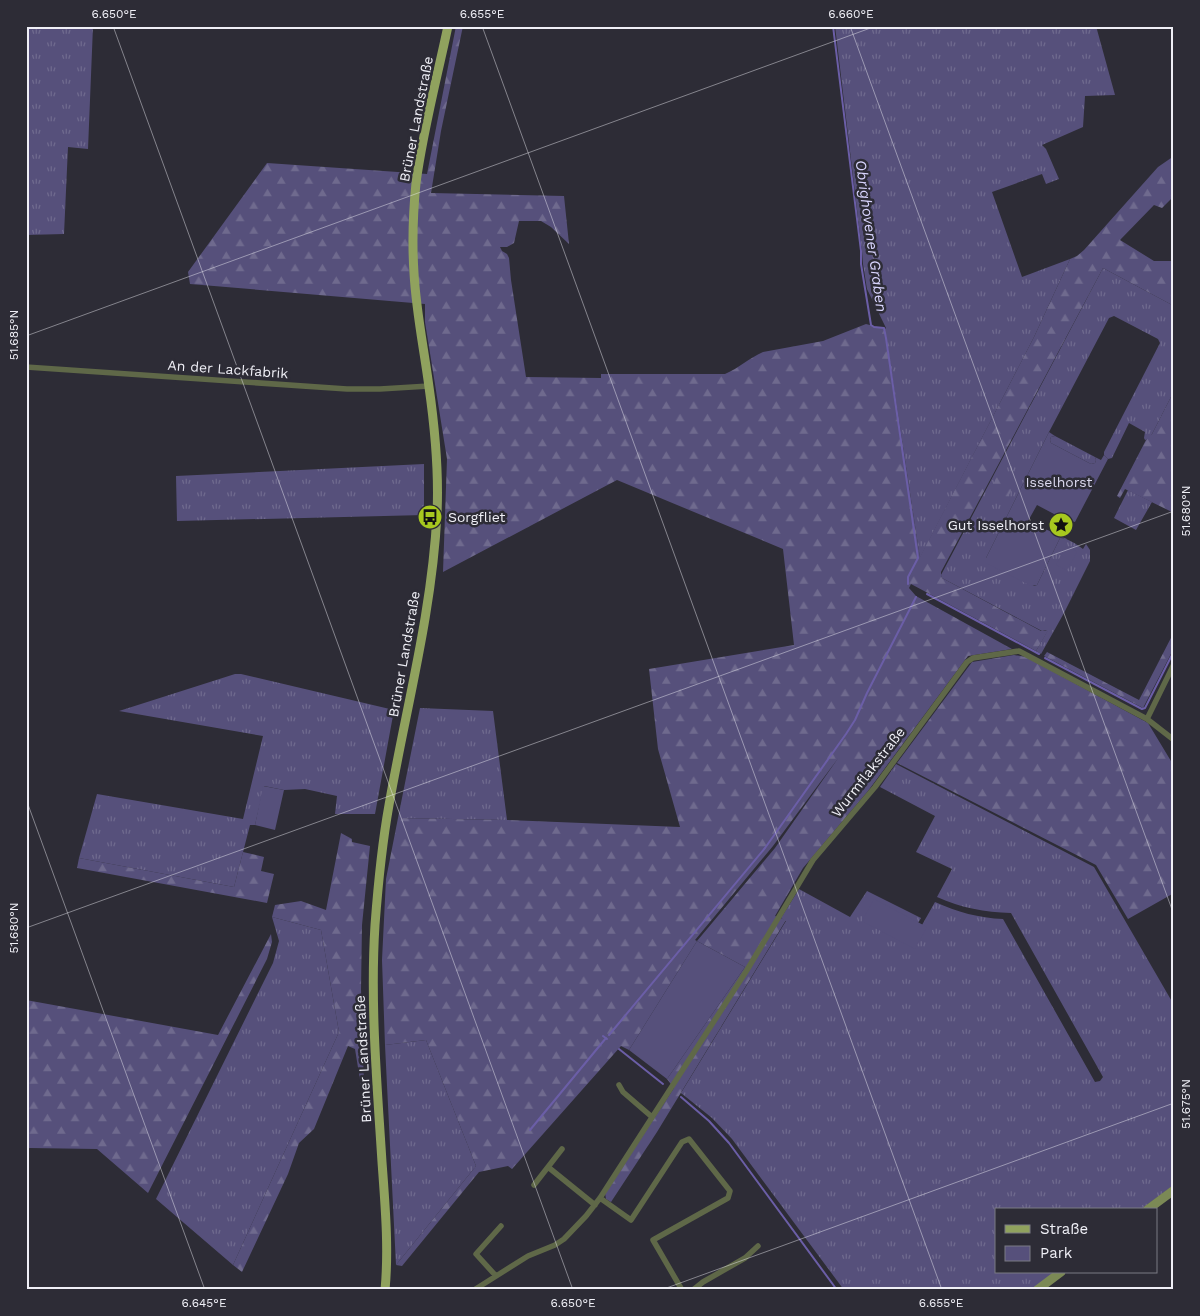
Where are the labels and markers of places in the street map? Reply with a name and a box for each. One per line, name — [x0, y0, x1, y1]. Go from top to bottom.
bus stop icon: Sorgfliet — [417, 504, 443, 530]
place label: Sorgfliet — [448, 509, 506, 525]
place icon: Gut Isselhorst — [1048, 512, 1074, 538]
place label: Gut Isselhorst — [948, 517, 1044, 533]

